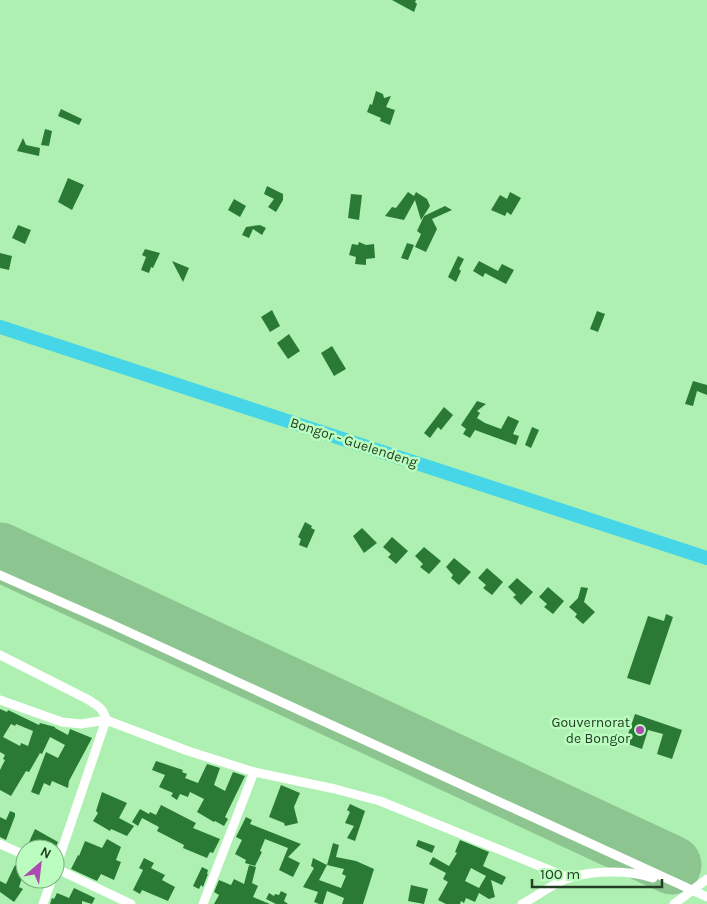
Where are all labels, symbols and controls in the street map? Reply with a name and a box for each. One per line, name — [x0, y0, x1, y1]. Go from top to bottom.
street label: Bongor - Guelendeng — [288, 414, 420, 471]
place label: Gouvernorat de Bongor — [551, 714, 631, 747]
marker: Gouvernorat de Bongor — [634, 724, 646, 736]
north arrow — [15, 839, 65, 889]
text: N — [37, 843, 54, 863]
scale bar — [532, 856, 662, 888]
text: 100 m — [540, 865, 580, 883]

